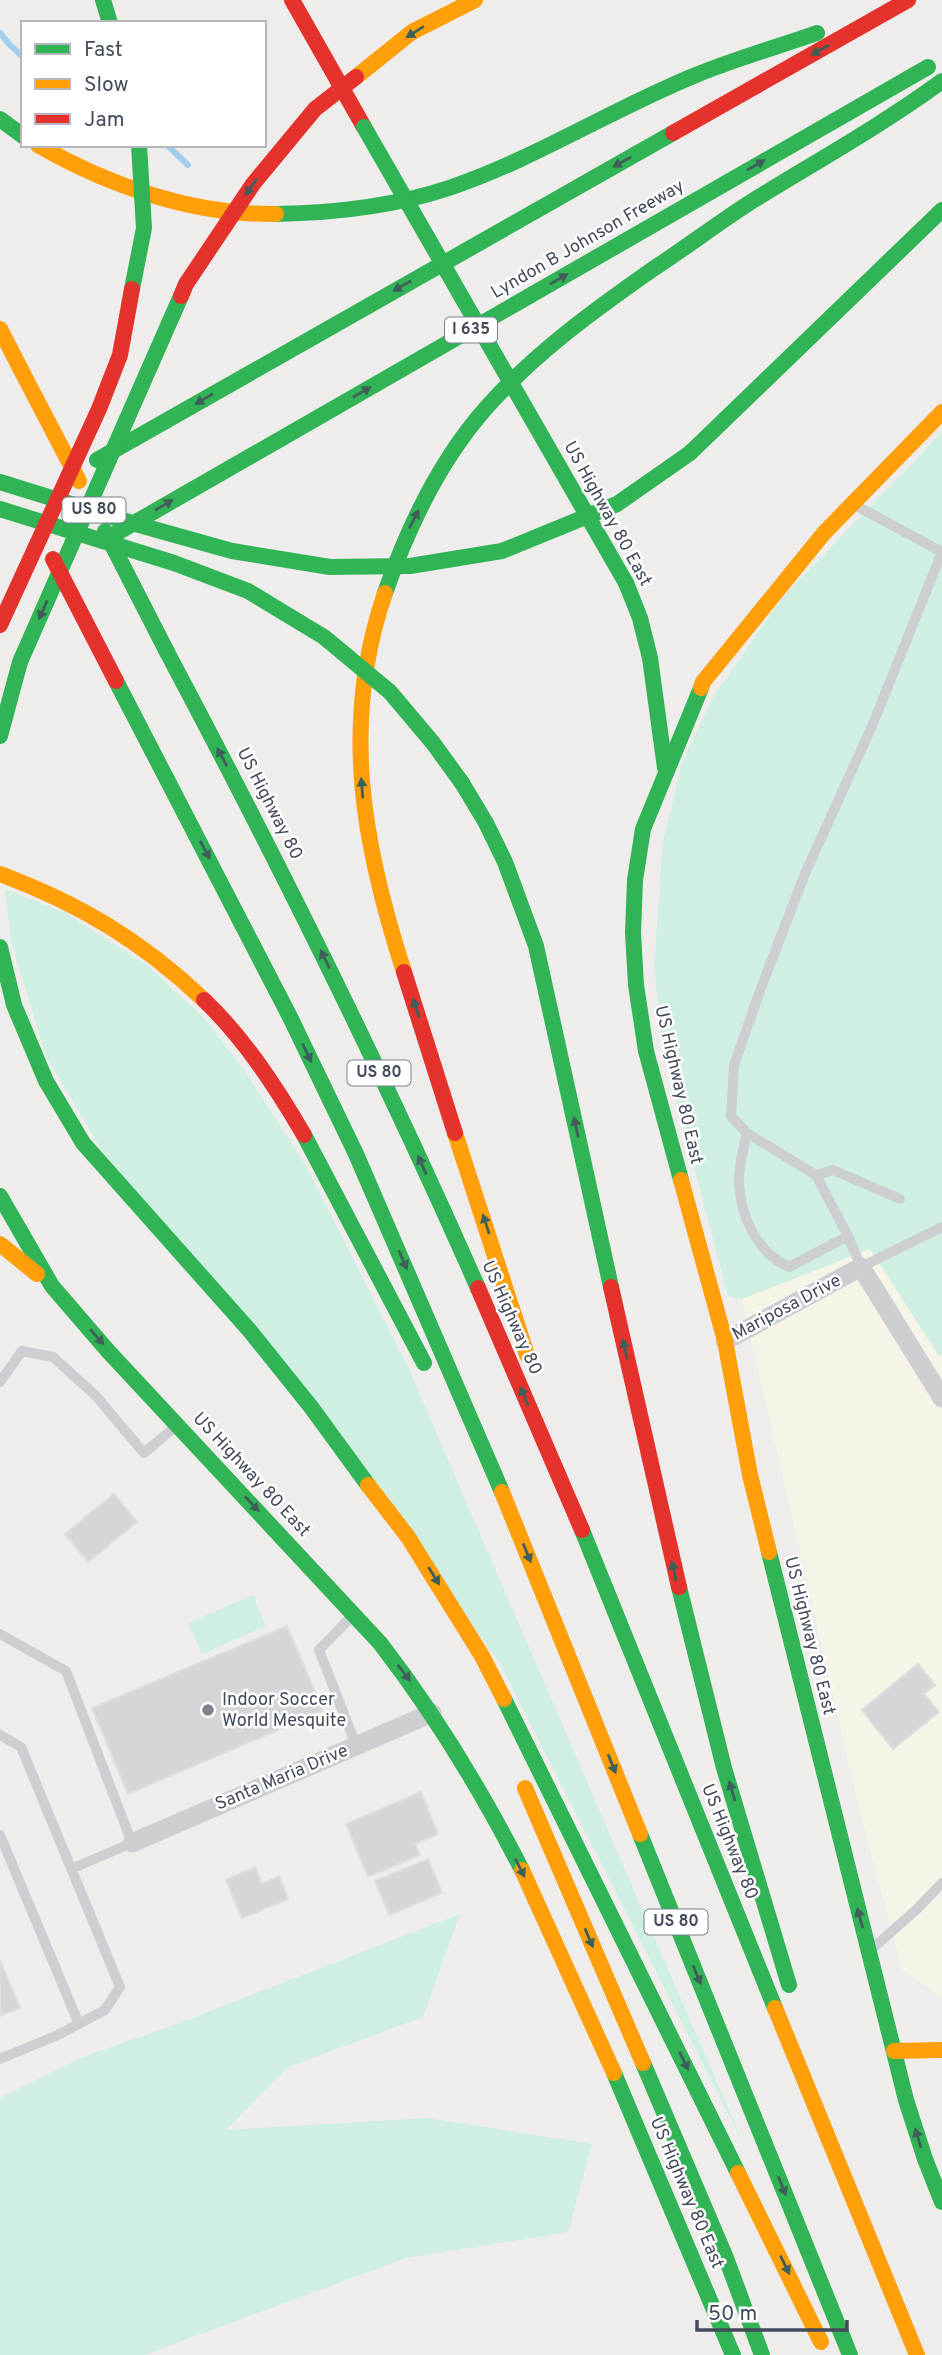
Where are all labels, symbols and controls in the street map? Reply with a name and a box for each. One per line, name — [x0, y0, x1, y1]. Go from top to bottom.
legend — [21, 21, 266, 147]
one-way arrow — [405, 25, 424, 38]
text: Fast — [84, 37, 123, 64]
one-way arrow — [810, 44, 829, 56]
text: Slow — [84, 72, 129, 99]
text: Jam — [84, 107, 125, 134]
one-way arrow — [612, 156, 631, 168]
one-way arrow — [747, 159, 766, 171]
street label: Lyndon B Johnson Freeway — [487, 175, 689, 305]
one-way arrow — [244, 178, 258, 197]
one-way arrow — [550, 273, 569, 285]
one-way arrow — [393, 280, 412, 292]
road number: I 635 — [445, 318, 497, 342]
one-way arrow — [352, 386, 371, 398]
one-way arrow — [195, 393, 214, 405]
street label: US Highway 80 East — [558, 437, 656, 591]
road number: US 80 — [62, 498, 126, 523]
one-way arrow — [155, 499, 174, 511]
one-way arrow — [408, 510, 420, 529]
one-way arrow — [37, 600, 49, 620]
street label: US Highway 80 — [231, 744, 307, 864]
one-way arrow — [216, 747, 228, 766]
one-way arrow — [356, 776, 367, 798]
one-way arrow — [199, 840, 211, 860]
one-way arrow — [320, 949, 331, 969]
one-way arrow — [410, 997, 421, 1018]
street label: US Highway 80 East — [649, 1003, 707, 1167]
one-way arrow — [302, 1043, 313, 1063]
road number: US 80 — [348, 1060, 410, 1086]
one-way arrow — [570, 1116, 581, 1138]
one-way arrow — [416, 1155, 428, 1175]
one-way arrow — [481, 1214, 491, 1235]
one-way arrow — [398, 1249, 409, 1270]
street label: US Highway 80 — [475, 1257, 547, 1379]
street label: Mariposa Drive — [729, 1270, 845, 1346]
one-way arrow — [89, 1329, 104, 1346]
one-way arrow — [619, 1338, 630, 1360]
one-way arrow — [518, 1385, 529, 1406]
street label: US Highway 80 East — [187, 1408, 315, 1542]
one-way arrow — [243, 1495, 259, 1512]
one-way arrow — [521, 1542, 532, 1563]
street label: US Highway 80 East — [778, 1554, 840, 1718]
one-way arrow — [668, 1560, 679, 1582]
one-way arrow — [428, 1566, 441, 1585]
one-way arrow — [397, 1663, 412, 1681]
place label: Indoor Soccer World Mesquite — [222, 1689, 346, 1733]
marker: Indoor Soccer World Mesquite — [200, 1702, 216, 1718]
street label: Santa Maria Drive — [212, 1740, 352, 1816]
one-way arrow — [606, 1753, 617, 1774]
street label: US Highway 80 — [695, 1781, 763, 1903]
one-way arrow — [726, 1781, 736, 1802]
one-way arrow — [513, 1859, 525, 1879]
one-way arrow — [854, 1907, 865, 1929]
road number: US 80 — [644, 1910, 708, 1934]
one-way arrow — [583, 1927, 594, 1948]
one-way arrow — [692, 1964, 703, 1985]
one-way arrow — [679, 2051, 690, 2071]
street label: US Highway 80 East — [644, 2114, 728, 2272]
one-way arrow — [913, 2127, 923, 2148]
one-way arrow — [777, 2175, 788, 2196]
one-way arrow — [779, 2255, 790, 2275]
scale bar — [697, 2288, 848, 2332]
text: 50 m — [708, 2301, 757, 2328]

